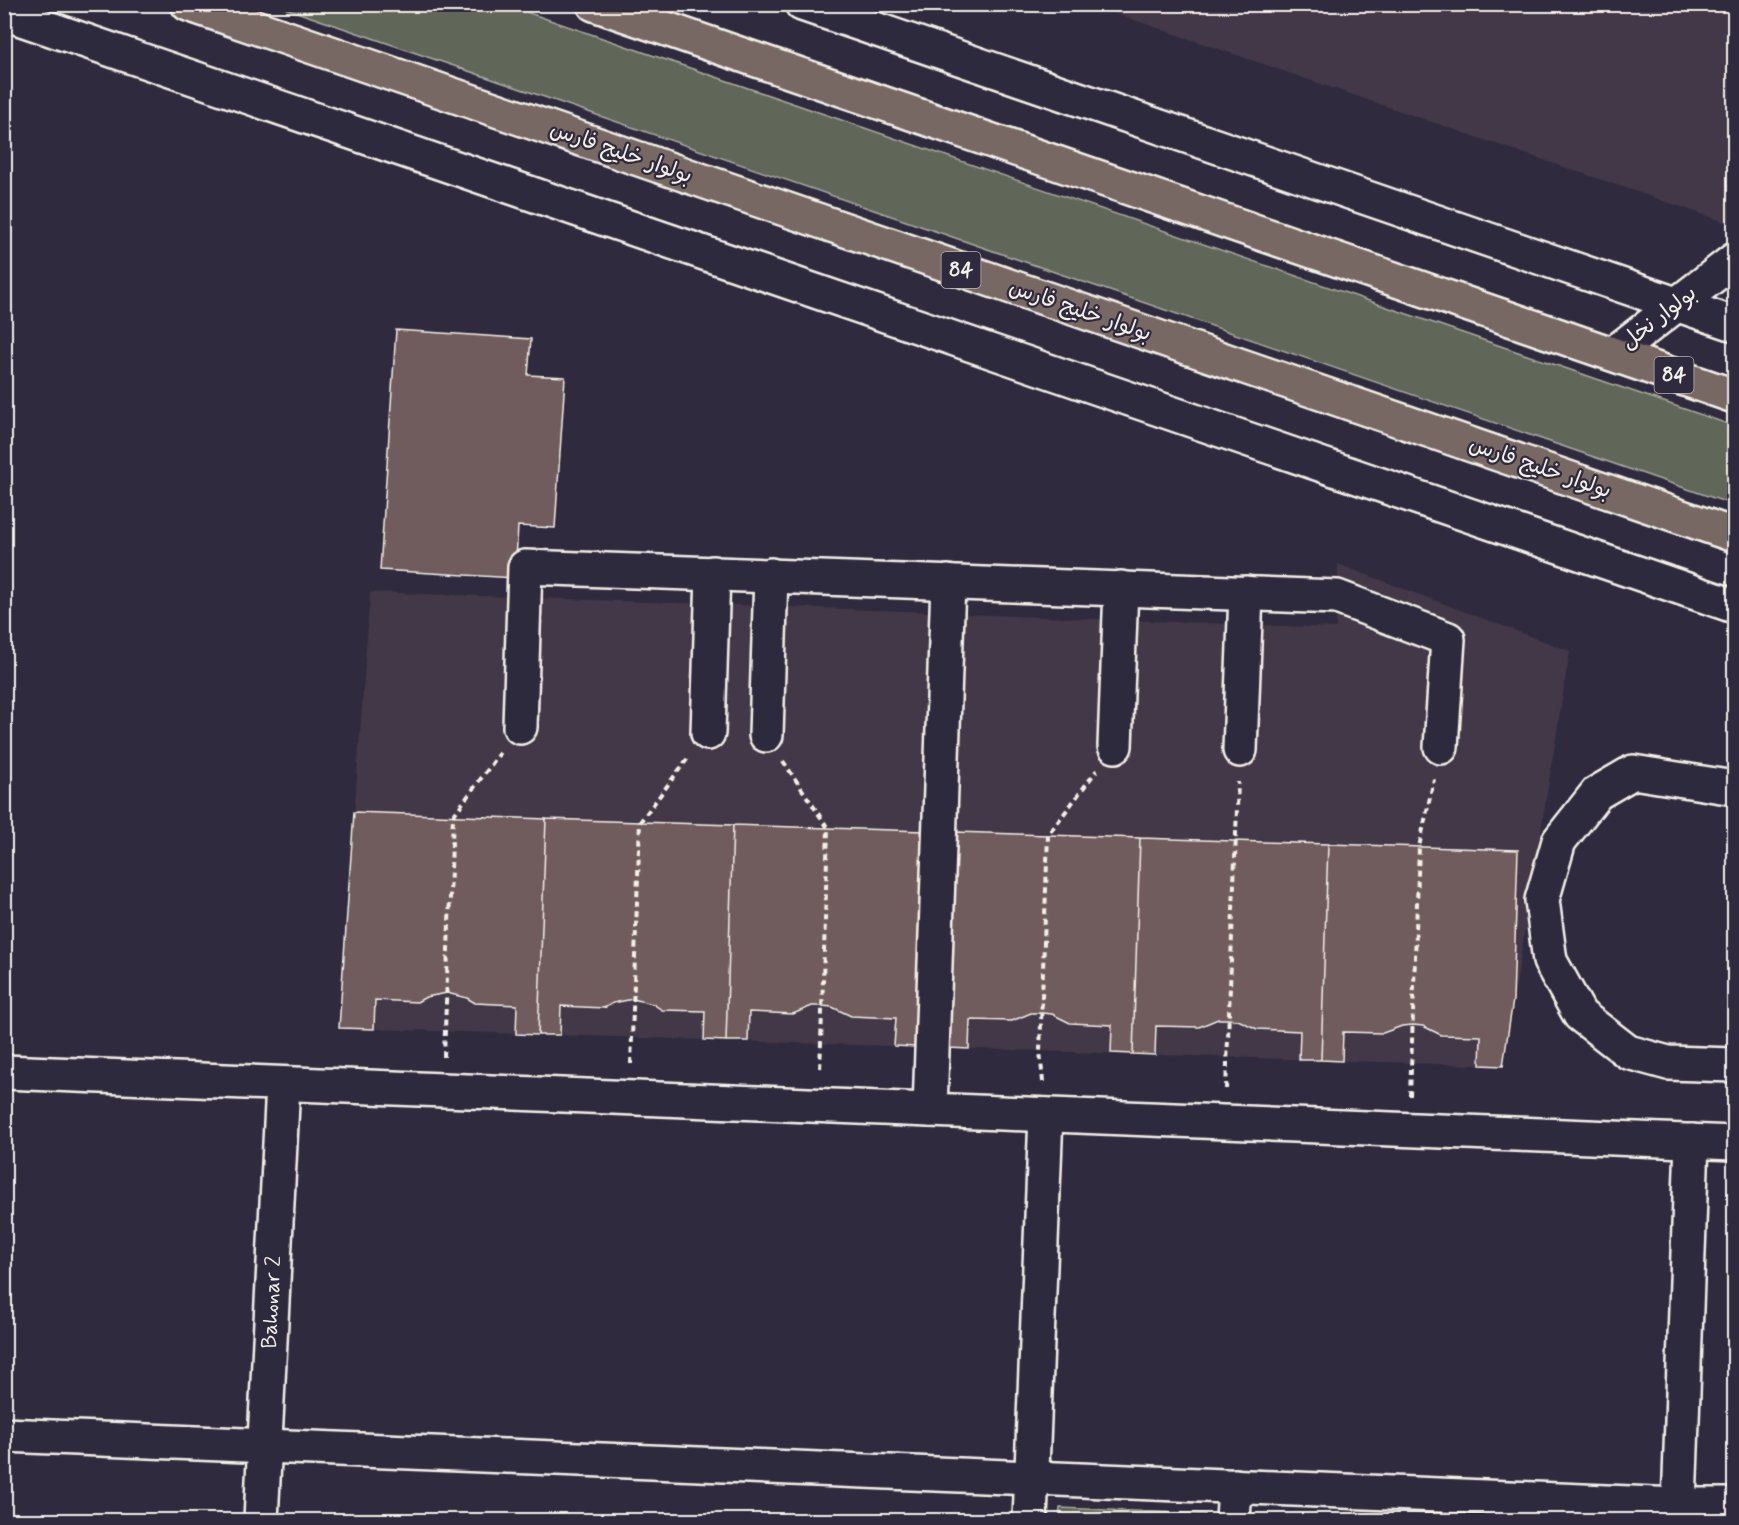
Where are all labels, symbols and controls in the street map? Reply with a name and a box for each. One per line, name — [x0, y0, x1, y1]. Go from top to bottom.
street label: بولوار خلیج فارس — [546, 116, 696, 190]
road number: 84 — [942, 252, 980, 288]
street label: بولوار خلیج فارس — [1005, 274, 1155, 348]
street label: بولوار نخل — [1615, 280, 1703, 356]
road number: 84 — [1654, 357, 1694, 393]
street label: بولوار خلیج فارس — [1465, 431, 1615, 505]
street label: Bahonar 2 — [256, 1255, 288, 1349]

